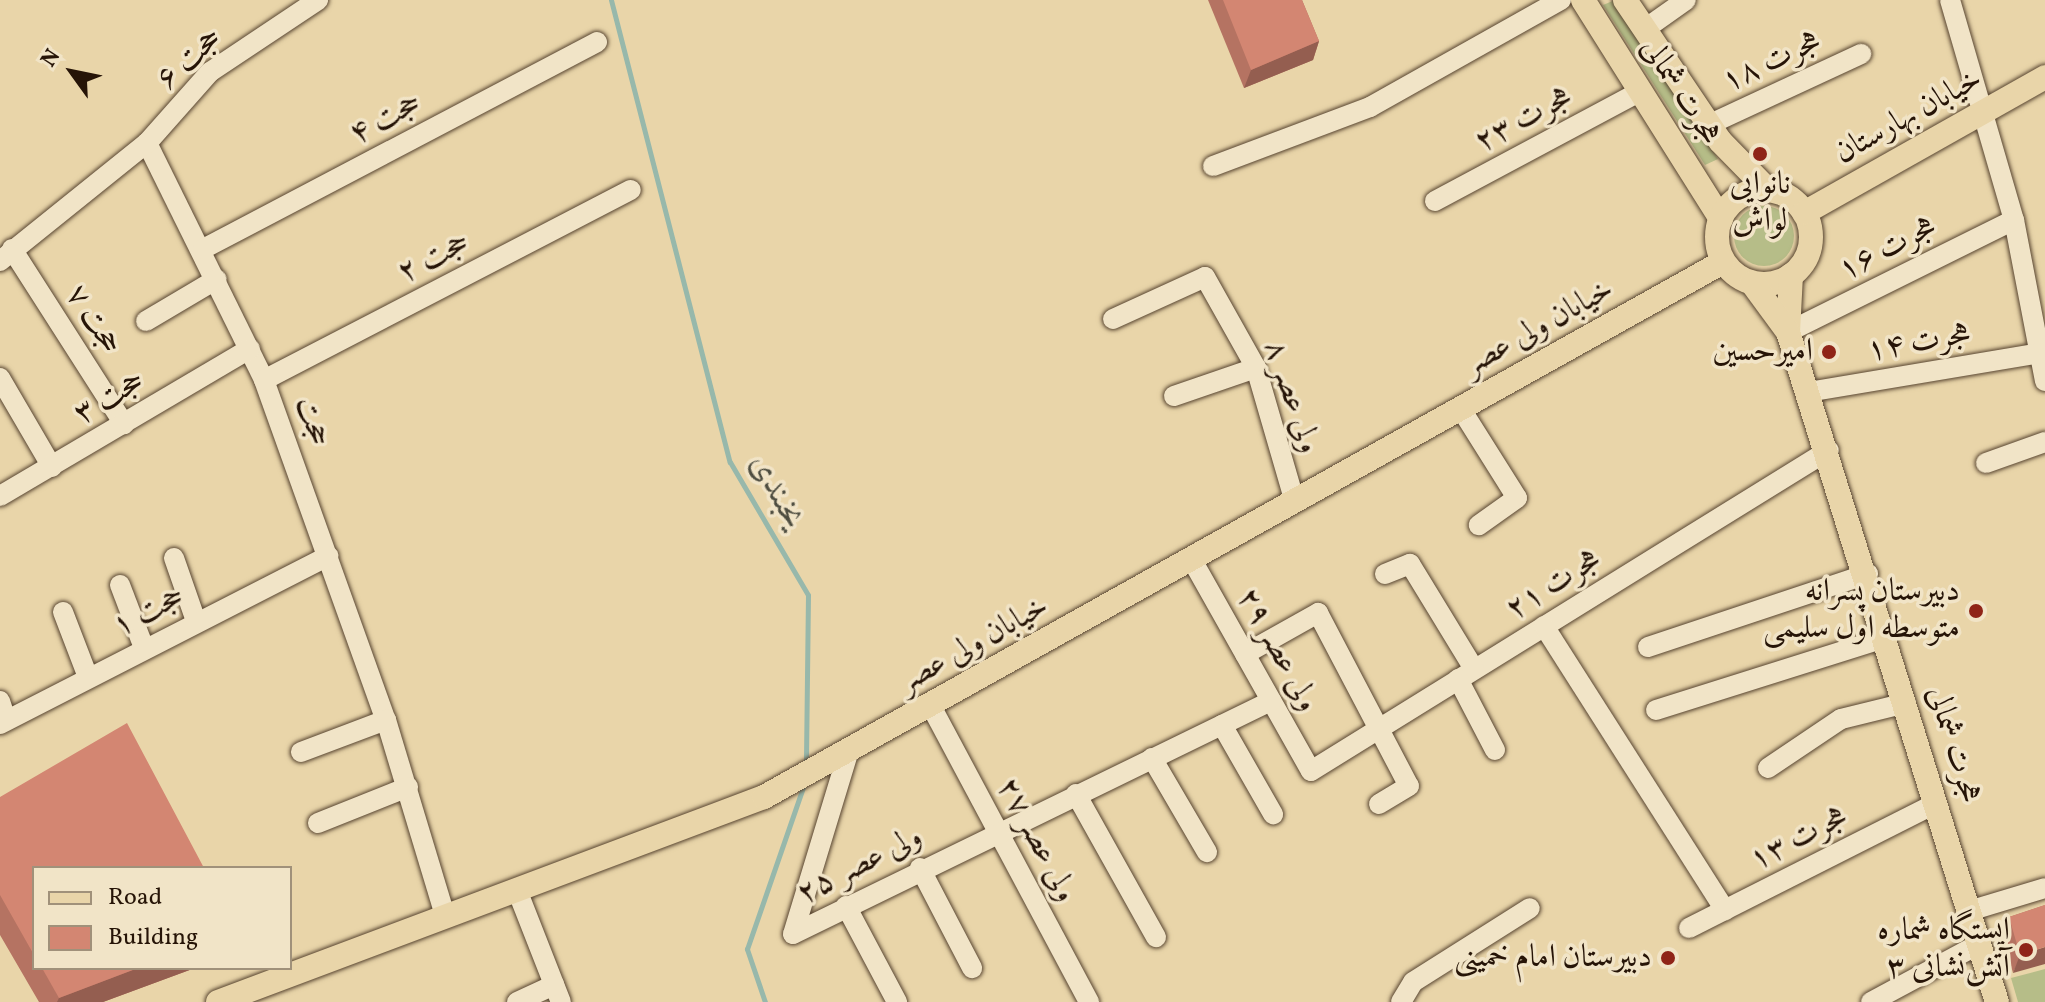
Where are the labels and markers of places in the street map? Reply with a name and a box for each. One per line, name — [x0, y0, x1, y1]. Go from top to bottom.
marker: نانوایی لواش — [1751, 145, 1769, 163]
place label: نانوایی لواش — [1730, 167, 1790, 242]
place label: امیرحسین — [1713, 333, 1813, 371]
marker: امیرحسین — [1820, 343, 1838, 361]
place label: دبیرستان پسرانه متوسطه اول سلیمی — [1763, 574, 1960, 649]
marker: دبیرستان پسرانه متوسطه اول سلیمی — [1967, 602, 1985, 620]
place label: ایستگاه شماره ۳ آتش‌نشانی — [1877, 913, 2010, 988]
place label: دبیرستان امام خمینی — [1454, 939, 1652, 977]
marker: ایستگاه شماره ۳ آتش‌نشانی — [2017, 941, 2035, 959]
marker: دبیرستان امام خمینی — [1659, 949, 1677, 967]

